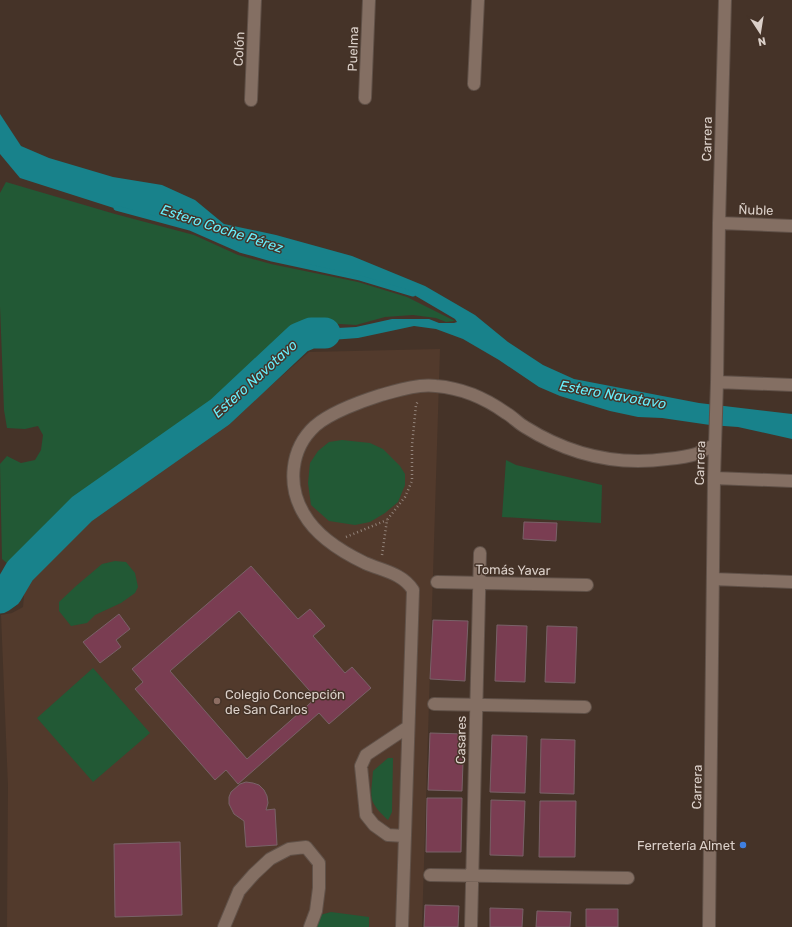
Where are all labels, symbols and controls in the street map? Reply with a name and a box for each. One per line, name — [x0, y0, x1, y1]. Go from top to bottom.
north arrow — [740, 12, 780, 52]
street label: Puelma — [345, 26, 361, 72]
street label: Colón — [231, 31, 247, 67]
text: N — [757, 34, 767, 48]
street label: Carrera — [699, 116, 715, 162]
water label: Estero Coche Pérez — [159, 201, 285, 257]
street label: Ñuble — [738, 202, 774, 218]
water label: Estero Navotavo — [209, 337, 301, 421]
water label: Estero Navotavo — [558, 377, 668, 413]
street label: Carrera — [692, 440, 708, 486]
street label: Tomás Yavar — [475, 562, 551, 578]
place label: Colegio Concepción de San Carlos — [225, 687, 345, 717]
marker: Colegio Concepción de San Carlos — [212, 696, 222, 706]
street label: Casares — [453, 715, 469, 764]
street label: Carrera — [689, 764, 705, 810]
place label: Ferretería Almet — [637, 838, 735, 853]
marker: Ferretería Almet — [738, 840, 748, 850]

